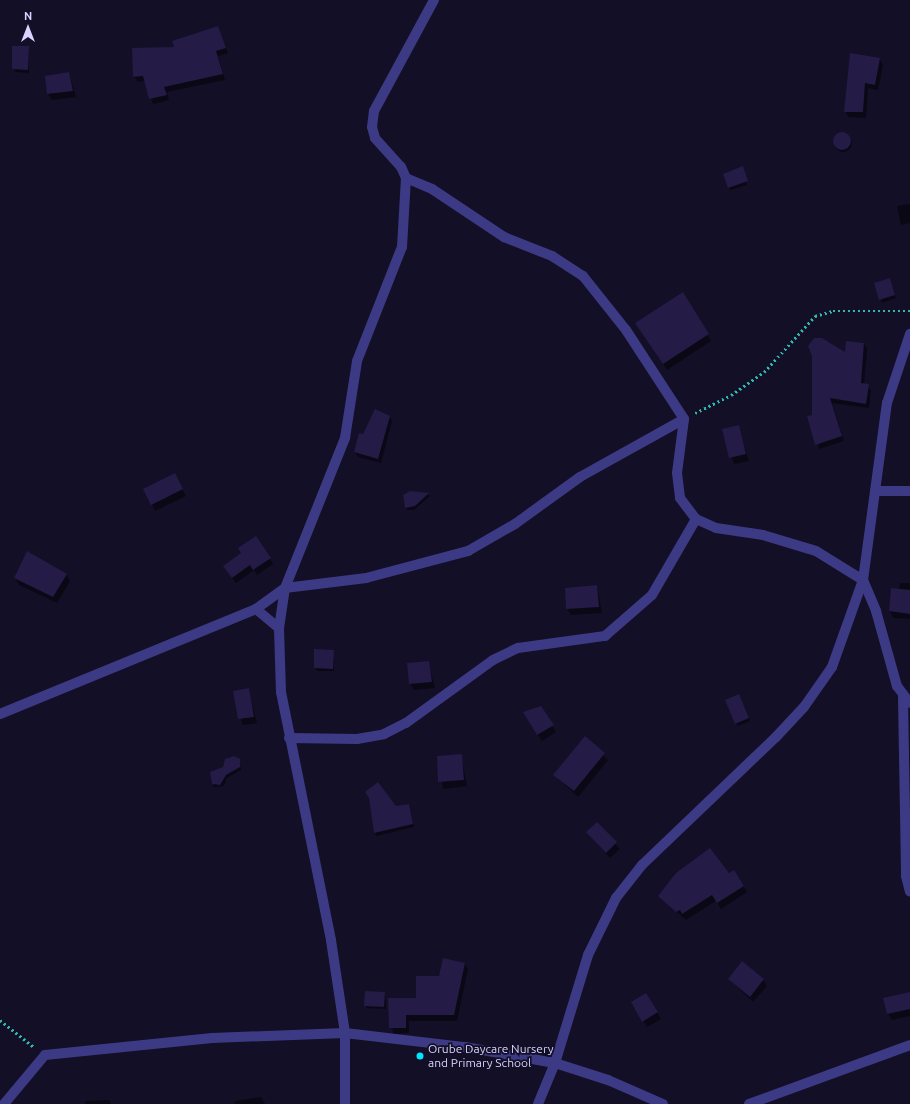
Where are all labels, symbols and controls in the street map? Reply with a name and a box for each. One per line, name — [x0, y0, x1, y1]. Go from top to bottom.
north arrow — [8, 8, 48, 48]
text: N — [24, 10, 32, 22]
place label: Orube Daycare Nursery and Primary School — [428, 1042, 554, 1070]
marker: Orube Daycare Nursery and Primary School — [415, 1051, 425, 1061]

